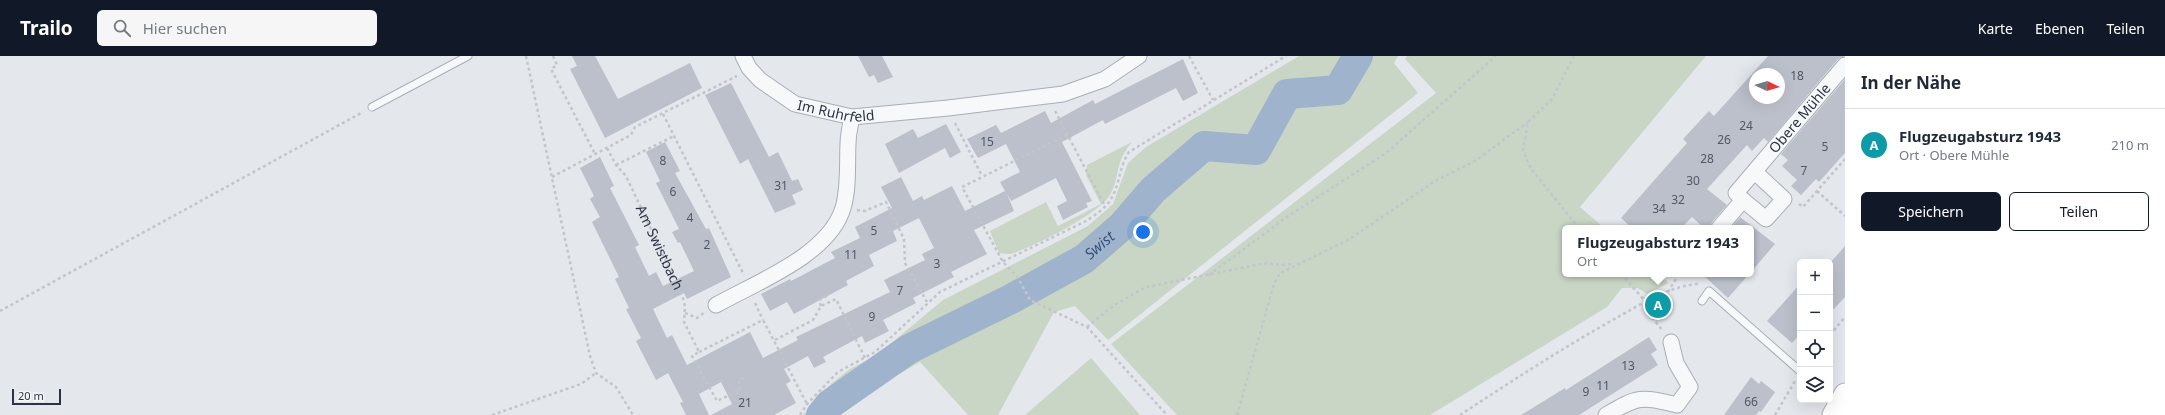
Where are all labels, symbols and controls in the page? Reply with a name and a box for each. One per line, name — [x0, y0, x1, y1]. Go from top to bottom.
search box — [97, 10, 377, 46]
text: Trailo — [20, 15, 73, 41]
icon: search — [111, 17, 133, 39]
text: Hier suchen — [143, 18, 227, 38]
text: Karte — [1978, 19, 2013, 38]
text: Ebenen — [2035, 19, 2085, 38]
text: Teilen — [2107, 19, 2145, 38]
house number: 18 — [1790, 67, 1804, 84]
north arrow — [1749, 68, 1785, 104]
text: In der Nähe — [1861, 71, 1961, 94]
street label: Obere Mühle — [1764, 79, 1834, 157]
street label: Im Ruhrfeld — [796, 95, 875, 127]
house number: 24 — [1739, 117, 1753, 134]
text: Flugzeugabsturz 1943 — [1899, 126, 2061, 146]
house number: 26 — [1717, 131, 1731, 148]
house number: 15 — [980, 133, 994, 150]
text: A — [1870, 136, 1879, 154]
text: 210 m — [2111, 136, 2149, 154]
house number: 5 — [1822, 138, 1829, 155]
text: Ort · Obere Mühle — [1899, 146, 2009, 164]
house number: 28 — [1700, 150, 1714, 167]
house number: 8 — [660, 152, 667, 169]
house number: 7 — [1801, 162, 1808, 179]
house number: 30 — [1686, 172, 1700, 189]
house number: 31 — [774, 177, 788, 194]
house number: 6 — [670, 183, 677, 200]
house number: 32 — [1671, 191, 1685, 208]
button: Speichern — [1861, 192, 2001, 231]
button: Teilen — [2009, 192, 2149, 231]
house number: 34 — [1652, 200, 1666, 217]
street label: Am Swistbach — [632, 202, 688, 293]
house number: 4 — [687, 209, 694, 226]
house number: 5 — [871, 222, 878, 239]
your location — [1133, 222, 1153, 242]
water label: Swist — [1080, 225, 1119, 263]
popup — [1562, 225, 1754, 277]
text: Flugzeugabsturz 1943 — [1577, 232, 1739, 252]
house number: 2 — [704, 236, 711, 253]
house number: 11 — [844, 246, 858, 263]
text: Ort — [1577, 252, 1597, 270]
house number: 3 — [934, 255, 941, 272]
map controls — [1797, 259, 1833, 403]
button: + — [1797, 259, 1833, 295]
house number: 7 — [897, 282, 904, 299]
pin: A — [1645, 290, 1671, 320]
button: − — [1797, 295, 1833, 331]
house number: 9 — [869, 308, 876, 325]
button: locate — [1797, 331, 1833, 367]
house number: 13 — [1621, 357, 1635, 374]
button: layers — [1797, 367, 1833, 403]
house number: 11 — [1596, 377, 1610, 394]
house number: 9 — [1583, 383, 1590, 400]
scale bar — [12, 387, 61, 406]
text: 20 m — [18, 388, 44, 403]
house number: 66 — [1744, 393, 1758, 410]
house number: 21 — [738, 394, 752, 411]

